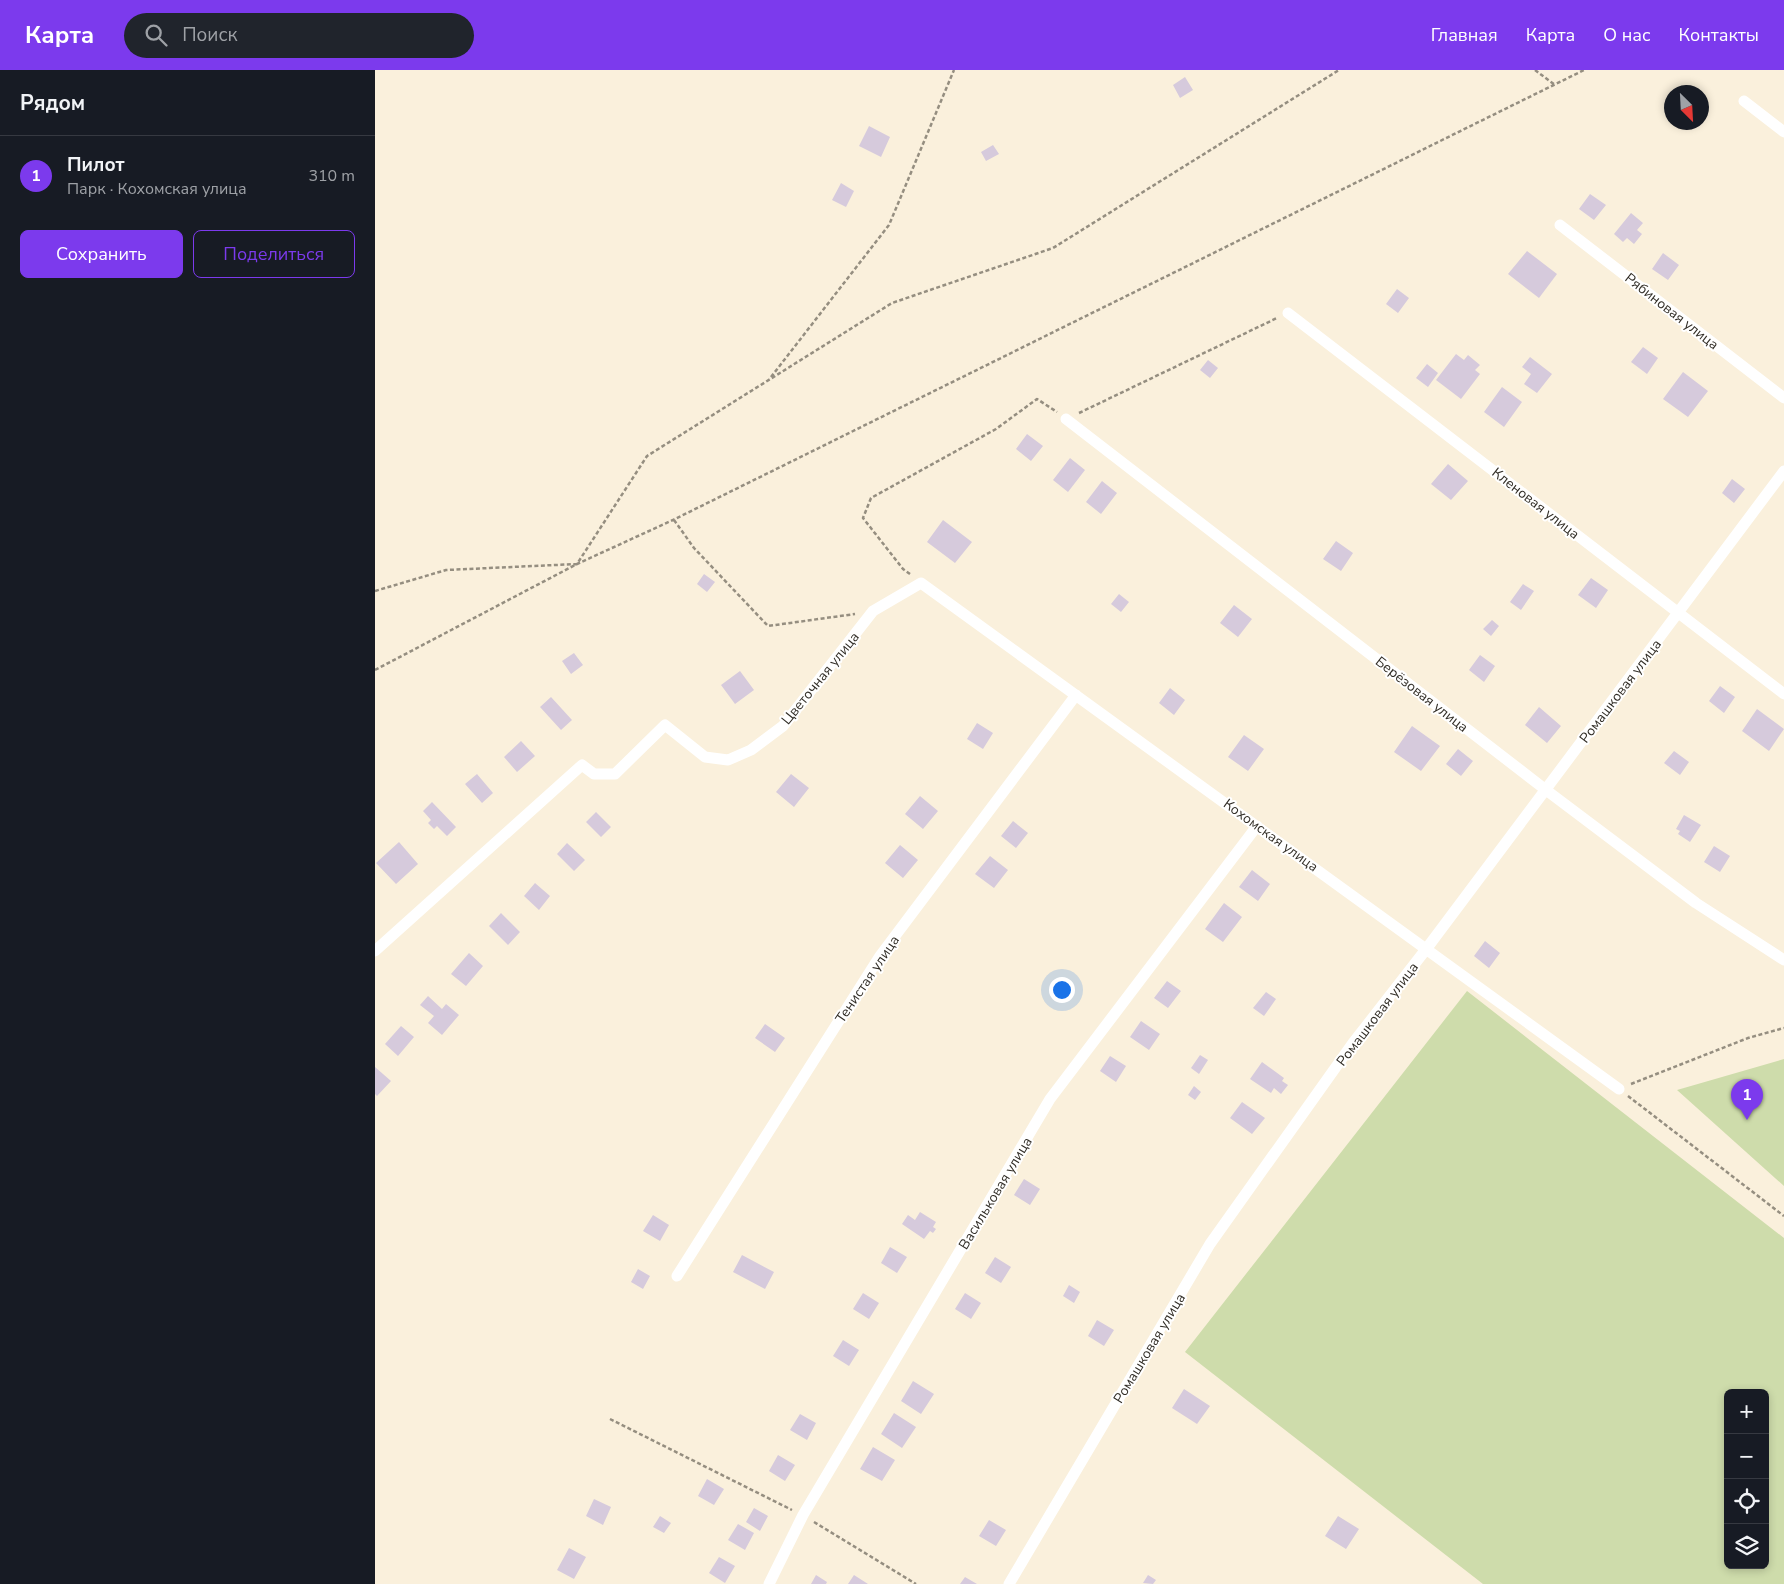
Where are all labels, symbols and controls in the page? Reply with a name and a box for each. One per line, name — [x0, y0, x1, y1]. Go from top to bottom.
search box — [124, 13, 474, 58]
text: Карта — [25, 19, 94, 51]
icon: search — [142, 21, 170, 49]
text: Поиск — [182, 22, 237, 48]
text: Главная — [1431, 23, 1498, 47]
text: Карта — [1526, 23, 1575, 47]
text: О нас — [1603, 23, 1651, 47]
text: Контакты — [1679, 23, 1759, 47]
north arrow — [1664, 85, 1709, 130]
text: Рядом — [20, 89, 85, 117]
text: Пилот — [67, 152, 125, 178]
text: 1 — [31, 165, 41, 187]
text: 310 m — [308, 165, 355, 187]
text: Парк · Кохомская улица — [67, 178, 247, 200]
button: Сохранить — [20, 230, 183, 278]
button: Поделиться — [193, 230, 355, 278]
street label: Рябиновая улица — [1621, 269, 1722, 354]
street label: Кленовая улица — [1488, 463, 1583, 544]
street label: Цветочная улица — [777, 628, 864, 729]
street label: Ромашковая улица — [1575, 636, 1666, 747]
street label: Берёзовая улица — [1371, 652, 1472, 737]
street label: Кохомская улица — [1219, 795, 1322, 876]
street label: Тенистая улица — [831, 932, 904, 1027]
street label: Ромашковая улица — [1332, 959, 1423, 1070]
your location — [1049, 977, 1075, 1003]
pin: 1 — [1731, 1079, 1763, 1120]
street label: Васильковая улица — [954, 1133, 1037, 1253]
street label: Ромашковая улица — [1109, 1290, 1190, 1407]
map controls — [1724, 1389, 1769, 1569]
button: + — [1724, 1389, 1769, 1434]
button: − — [1724, 1434, 1769, 1479]
button: locate — [1724, 1479, 1769, 1524]
button: layers — [1724, 1524, 1769, 1569]

